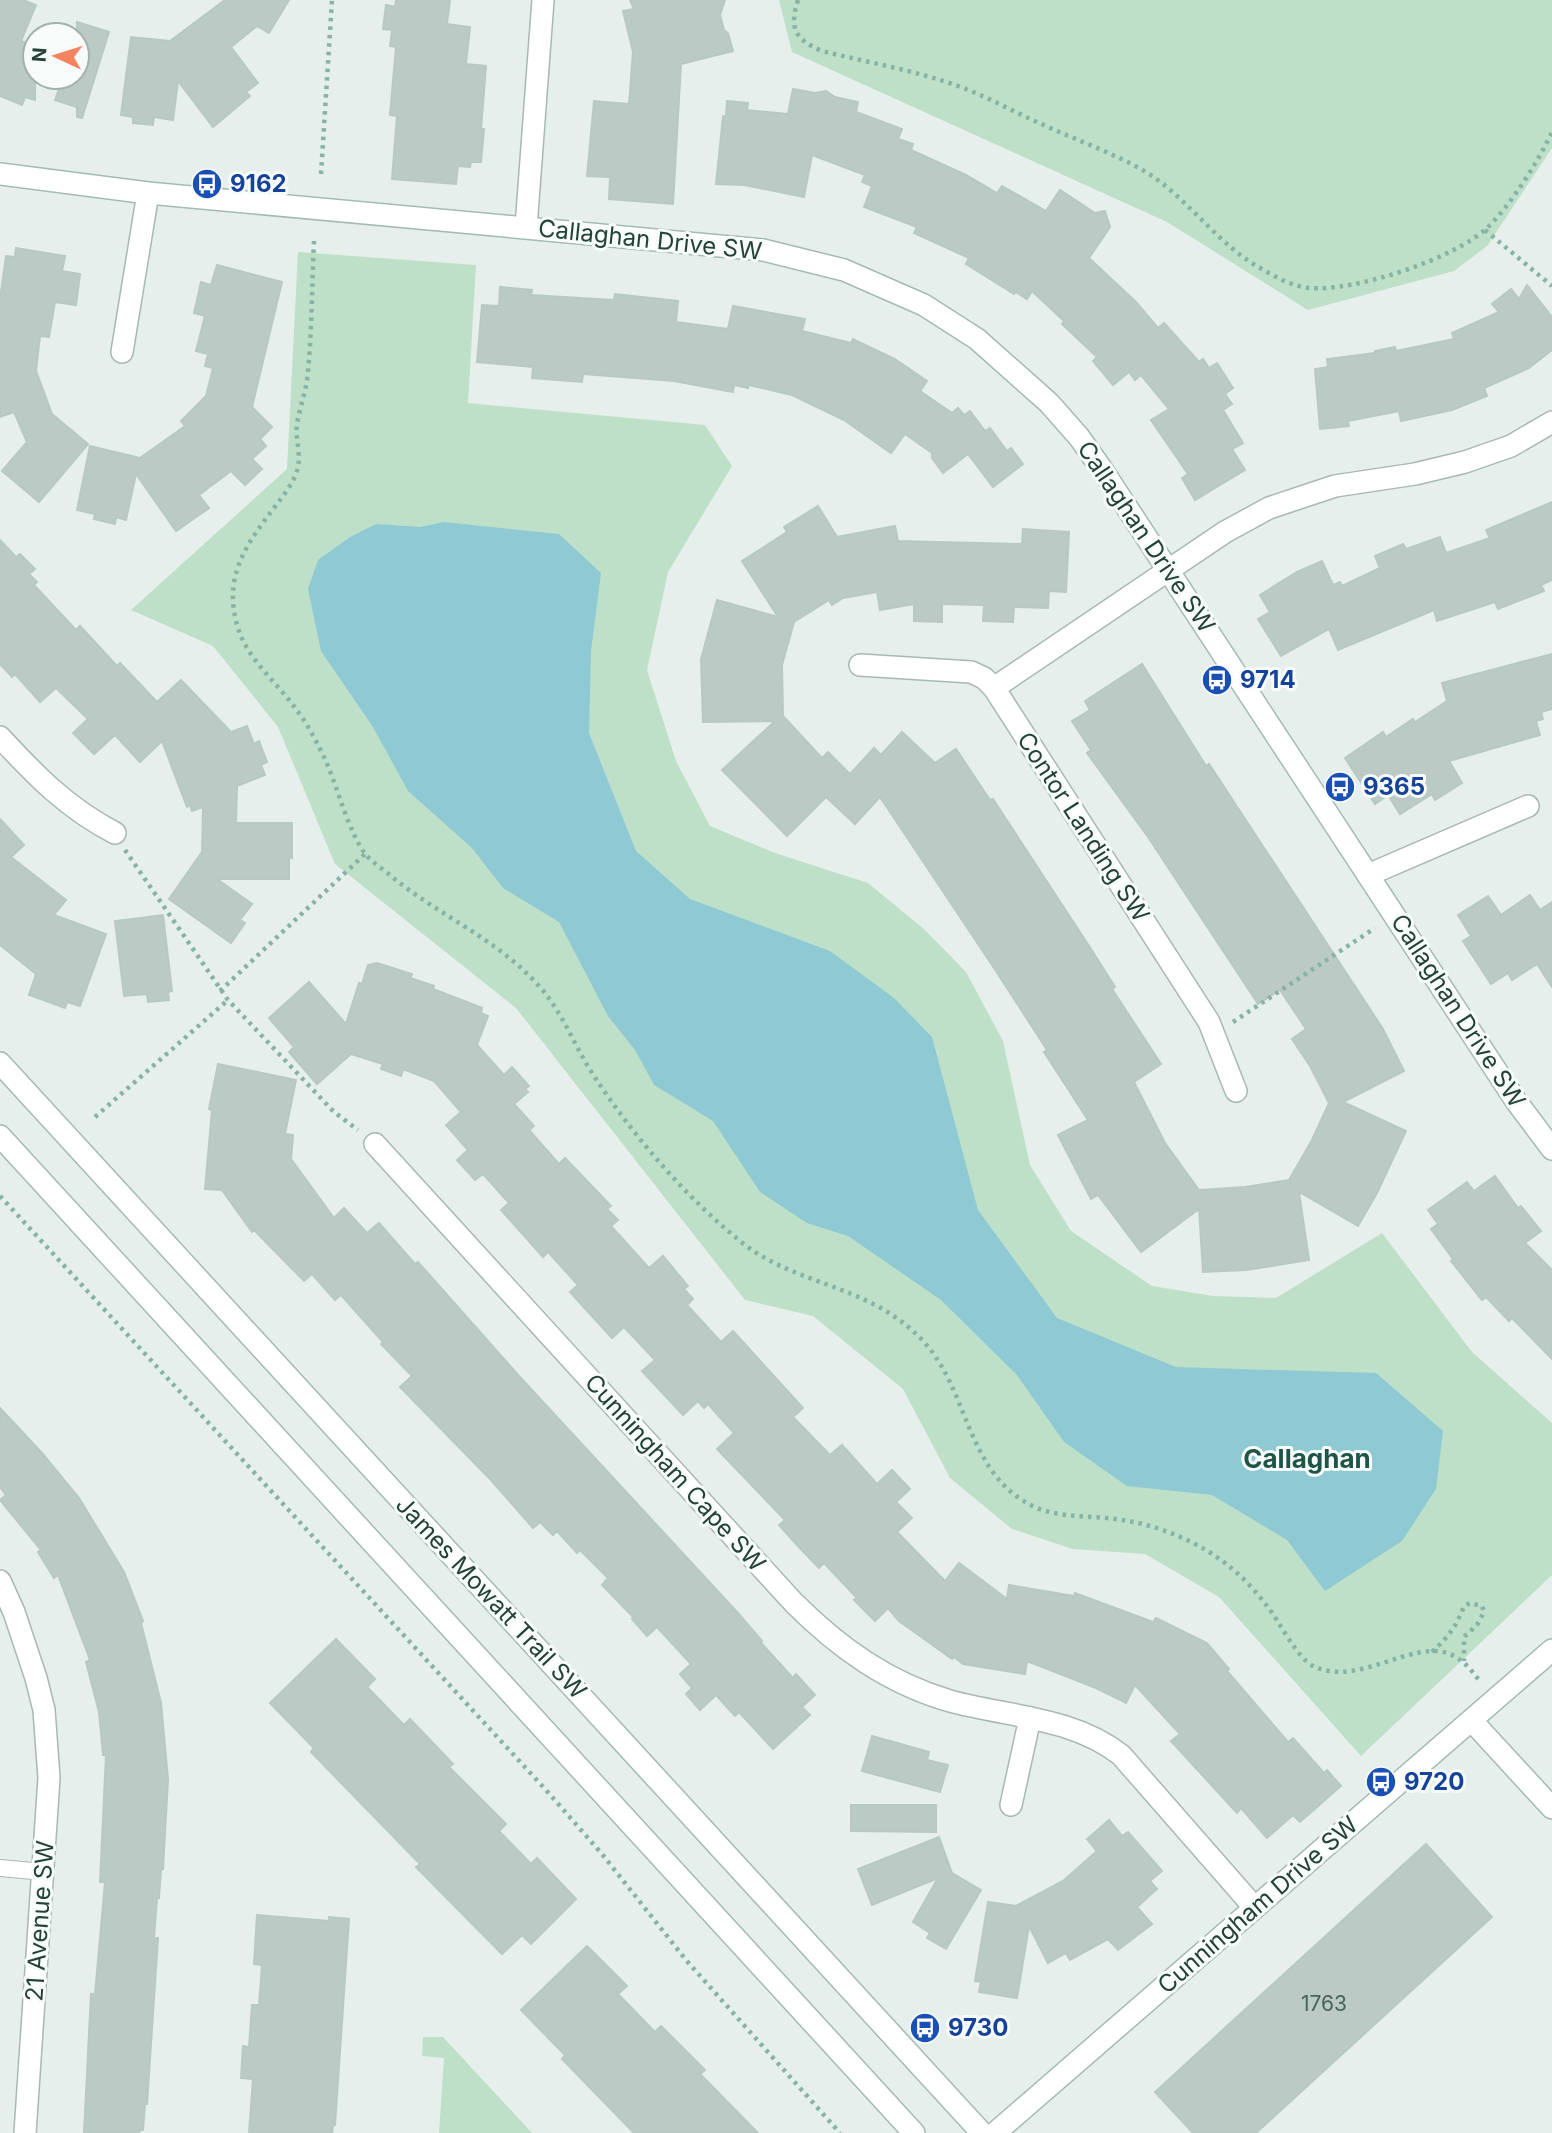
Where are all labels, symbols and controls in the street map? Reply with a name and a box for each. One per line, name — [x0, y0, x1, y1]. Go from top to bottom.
north arrow — [21, 21, 91, 91]
text: N — [28, 47, 52, 63]
bus stop icon: 9162 — [190, 167, 224, 201]
place label: 9162 — [230, 169, 287, 198]
street label: Callaghan Drive SW — [537, 213, 764, 266]
street label: Callaghan Drive SW — [1072, 435, 1221, 638]
bus stop icon: 9714 — [1200, 663, 1234, 697]
place label: 9714 — [1240, 665, 1296, 694]
street label: Contor Landing SW — [1011, 726, 1156, 927]
bus stop icon: 9365 — [1323, 770, 1357, 804]
place label: 9365 — [1363, 772, 1425, 801]
street label: Callaghan Drive SW — [1385, 909, 1532, 1113]
street label: Cunningham Cape SW — [579, 1368, 772, 1578]
district label: Callaghan — [1243, 1443, 1371, 1474]
street label: James Mowatt Trail SW — [390, 1490, 593, 1705]
bus stop icon: 9720 — [1364, 1765, 1398, 1799]
place label: 9720 — [1404, 1767, 1464, 1796]
street label: Cunningham Drive SW — [1152, 1810, 1364, 1999]
street label: 21 Avenue SW — [19, 1839, 60, 2002]
house number: 1763 — [1301, 1991, 1347, 2016]
bus stop icon: 9730 — [908, 2011, 942, 2045]
place label: 9730 — [948, 2013, 1008, 2042]

